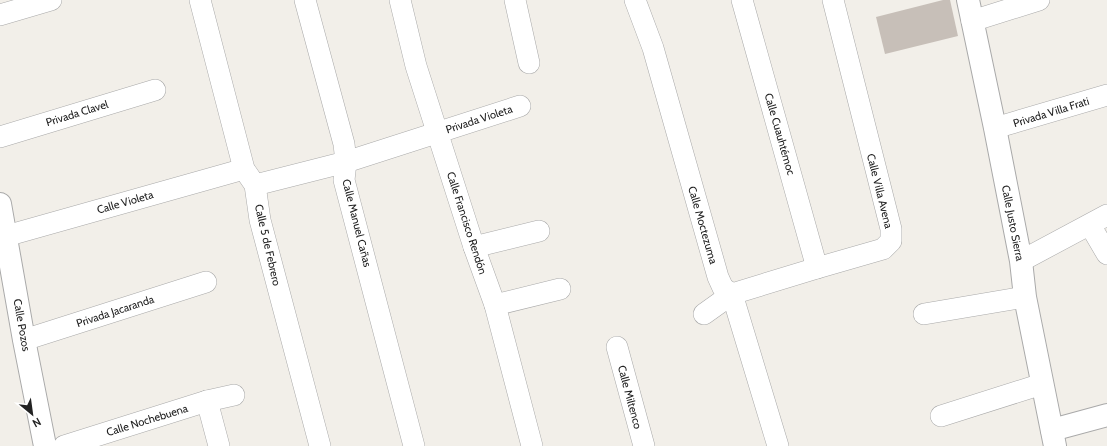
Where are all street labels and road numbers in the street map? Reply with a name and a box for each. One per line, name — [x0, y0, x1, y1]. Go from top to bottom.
street label: Calle Cuauhtémoc — [762, 91, 798, 177]
street label: Privada Villa Frati — [1011, 94, 1091, 130]
street label: Privada Clavel — [44, 97, 110, 129]
street label: Privada Violeta — [444, 101, 515, 136]
street label: Calle Villa Avena — [864, 152, 896, 231]
street label: Calle Francisco Rendón — [444, 170, 490, 276]
street label: Calle Manuel Cañas — [339, 178, 375, 269]
street label: Calle Moctezuma — [685, 184, 721, 266]
street label: Calle Justo Sierra — [999, 184, 1027, 263]
street label: Calle Violeta — [95, 187, 156, 217]
street label: Calle 5 de Febrero — [252, 203, 284, 287]
street label: Privada Jacaranda — [74, 292, 156, 330]
street label: Calle Pozos — [10, 298, 34, 353]
street label: Calle Miltenco — [615, 364, 645, 430]
street label: Calle Nochebuena — [105, 401, 190, 439]

